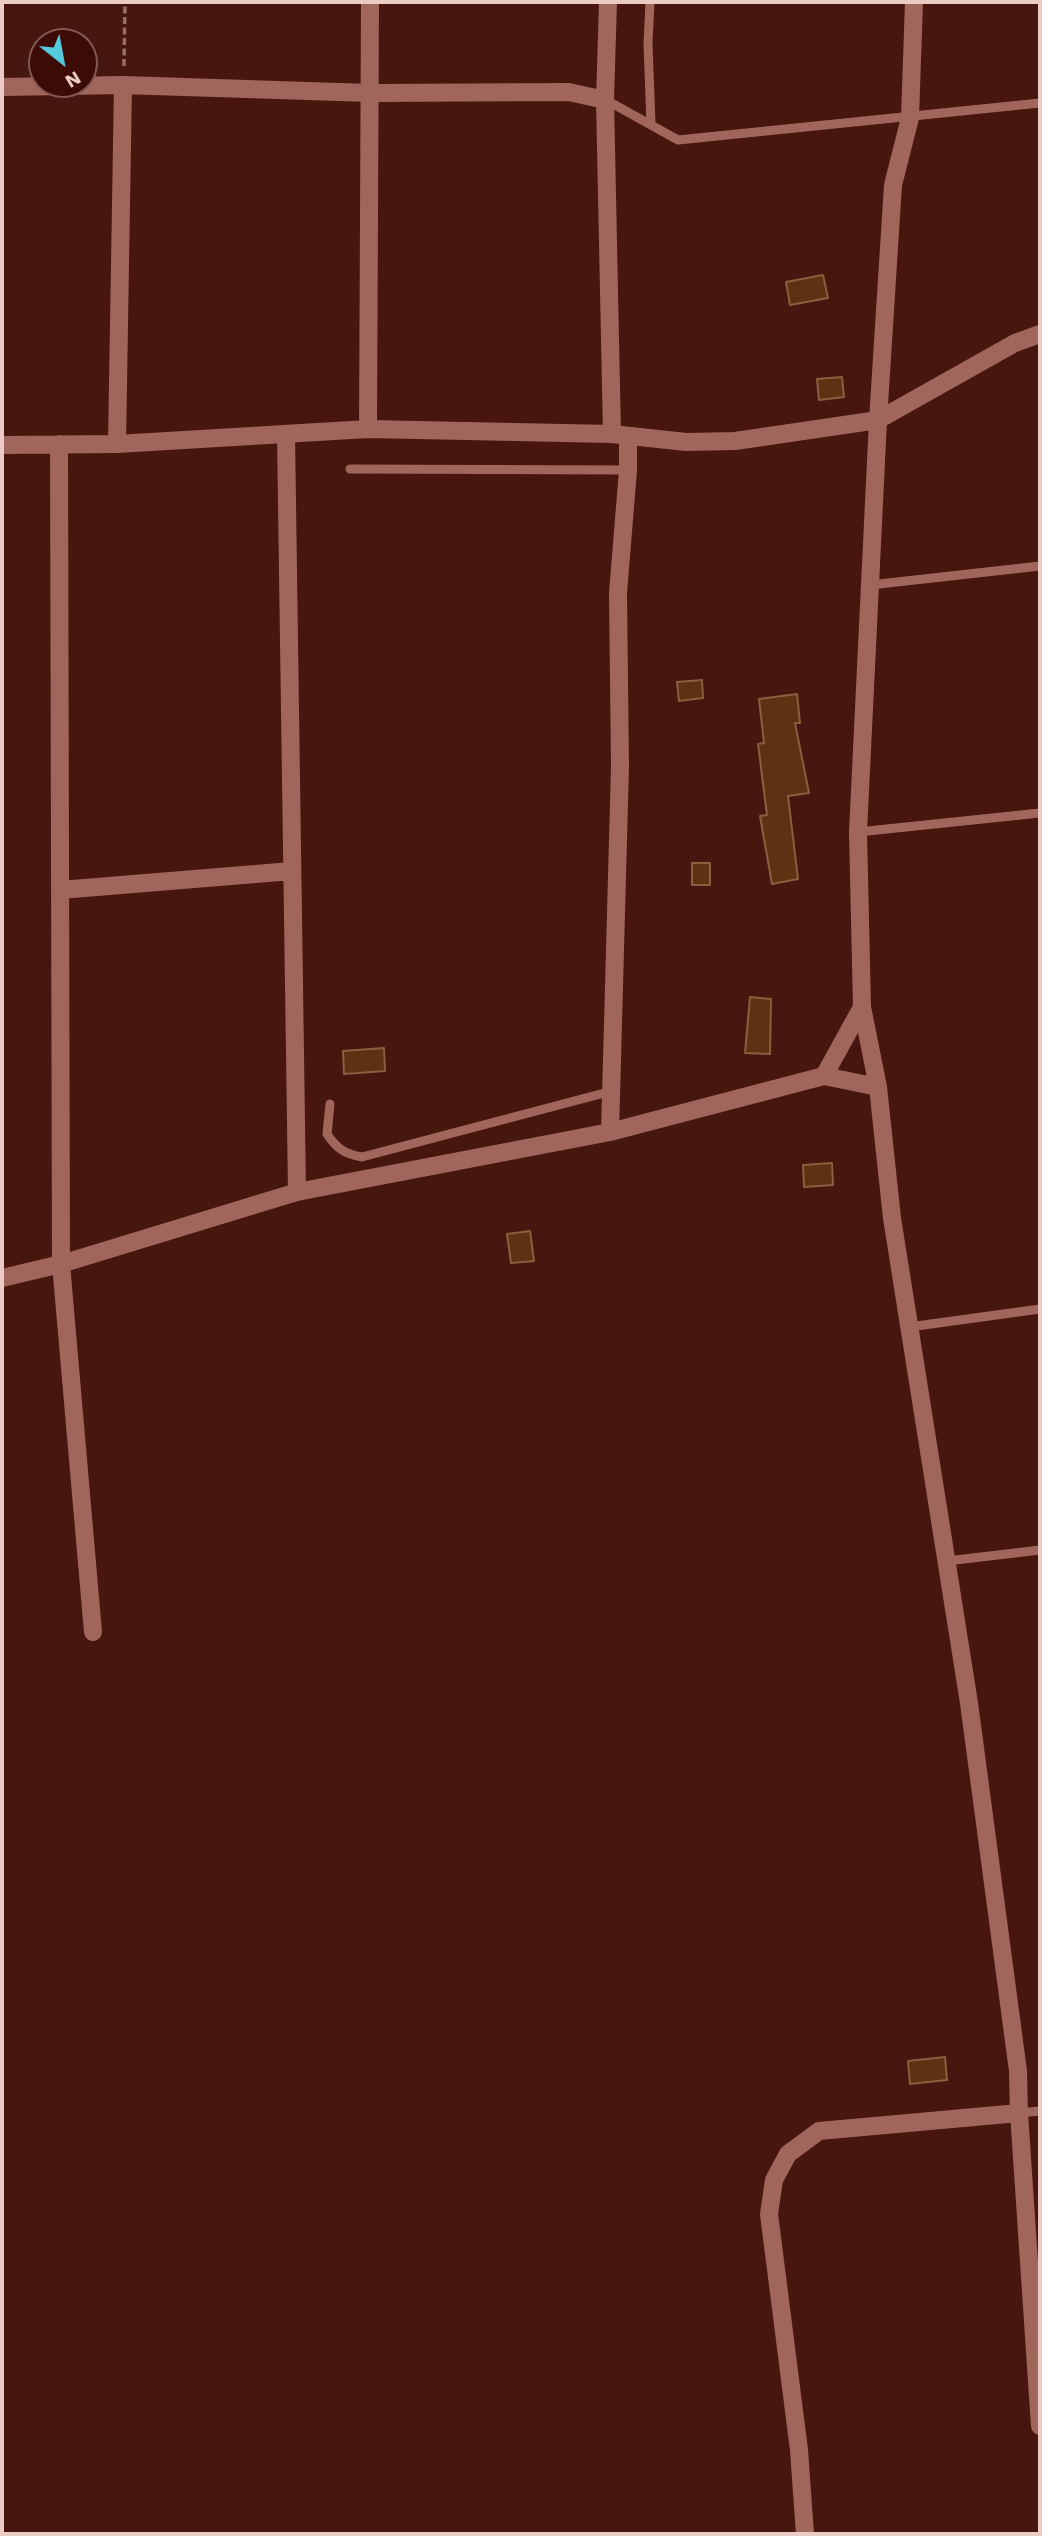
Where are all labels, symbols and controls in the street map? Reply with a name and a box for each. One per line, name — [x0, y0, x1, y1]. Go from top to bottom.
north arrow — [28, 28, 98, 98]
text: N — [61, 66, 85, 93]

